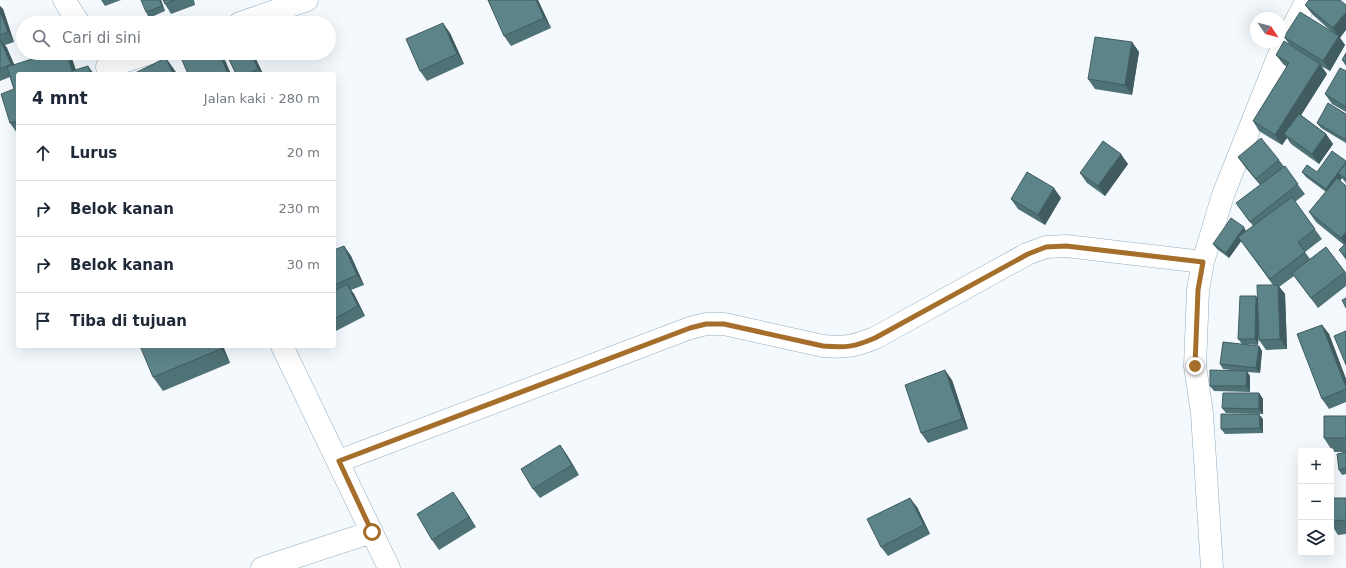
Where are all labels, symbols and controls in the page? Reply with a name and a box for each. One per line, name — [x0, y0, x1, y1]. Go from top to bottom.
north arrow — [1250, 12, 1286, 48]
search box — [16, 16, 336, 60]
icon: search — [30, 27, 52, 49]
text: Cari di sini — [62, 29, 141, 47]
text: 4 mnt — [32, 88, 88, 108]
text: Jalan kaki · 280 m — [204, 91, 320, 106]
icon: ahead — [32, 142, 54, 164]
text: Lurus — [70, 144, 117, 162]
text: 20 m — [287, 145, 320, 160]
icon: right — [32, 198, 54, 220]
text: Belok kanan — [70, 200, 174, 218]
text: 230 m — [278, 201, 320, 216]
icon: right — [32, 254, 54, 276]
text: Belok kanan — [70, 256, 174, 274]
text: 30 m — [287, 257, 320, 272]
icon: arrive — [32, 310, 54, 332]
text: Tiba di tujuan — [70, 312, 187, 330]
route end — [1186, 357, 1204, 375]
map controls — [1298, 448, 1334, 556]
button: + — [1298, 448, 1334, 484]
button: − — [1298, 484, 1334, 520]
button: layers — [1298, 520, 1334, 556]
route start — [363, 523, 381, 541]

